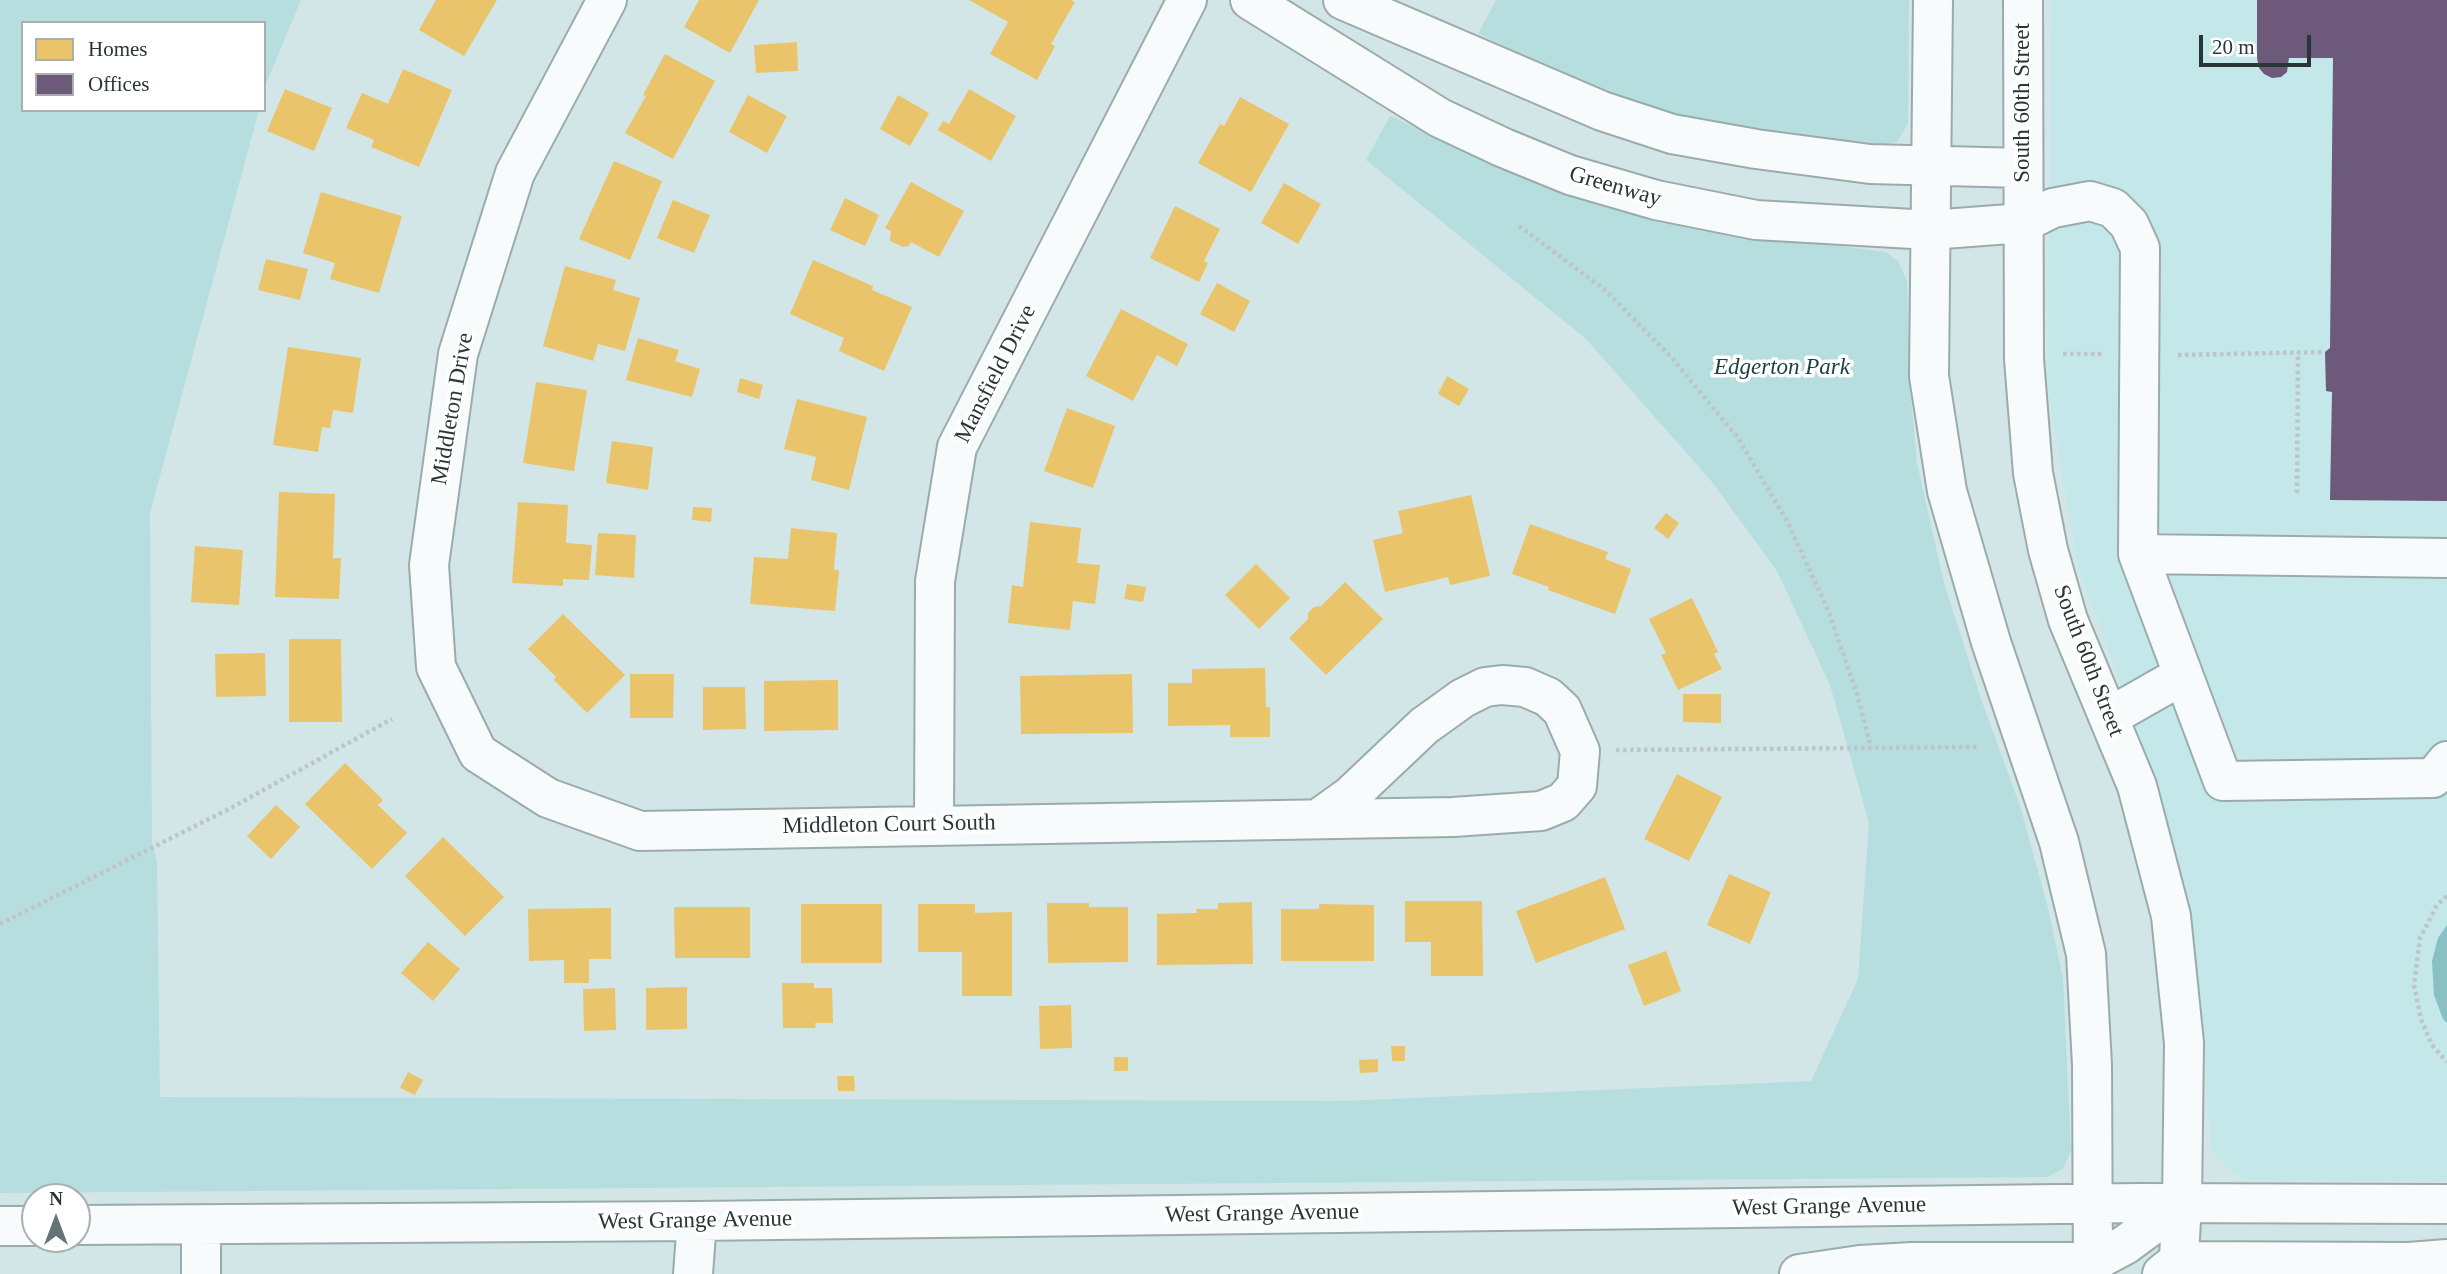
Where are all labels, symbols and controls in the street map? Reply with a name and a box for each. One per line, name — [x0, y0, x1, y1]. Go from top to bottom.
legend — [21, 21, 266, 112]
scale bar — [2202, 21, 2314, 65]
street label: South 60th Street — [2009, 23, 2037, 183]
text: 20 m — [2212, 35, 2255, 59]
text: Homes — [88, 37, 148, 61]
text: Offices — [88, 72, 149, 96]
street label: Greenway — [1566, 161, 1664, 213]
street label: Mansfield Drive — [949, 300, 1043, 448]
street label: Middleton Drive — [426, 331, 480, 487]
park label: Edgerton Park — [1714, 354, 1850, 382]
street label: South 60th Street — [2046, 581, 2130, 741]
street label: Middleton Court South — [782, 809, 996, 841]
north arrow — [21, 1183, 91, 1253]
text: N — [49, 1188, 63, 1209]
street label: West Grange Avenue — [1732, 1192, 1926, 1222]
street label: West Grange Avenue — [1165, 1199, 1359, 1229]
street label: West Grange Avenue — [598, 1206, 792, 1236]

